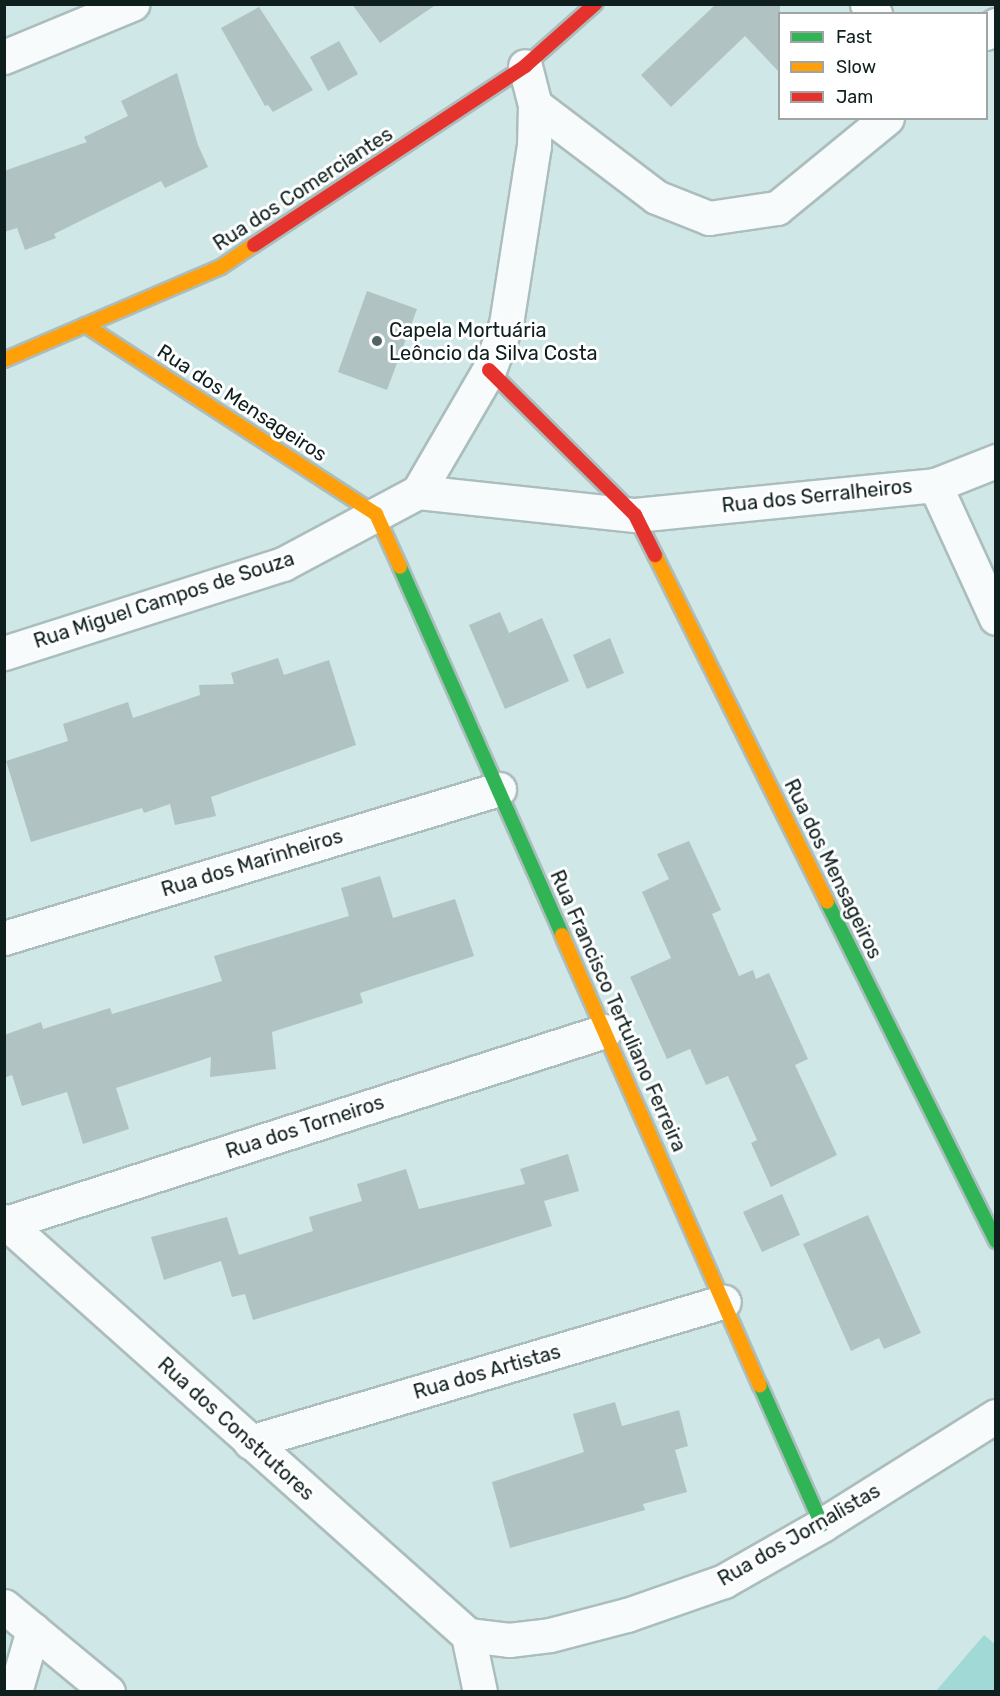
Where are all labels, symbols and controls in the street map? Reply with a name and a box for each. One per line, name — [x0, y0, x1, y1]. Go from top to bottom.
legend — [778, 12, 988, 120]
text: Fast — [836, 26, 872, 48]
text: Slow — [836, 56, 876, 78]
text: Jam — [836, 86, 873, 108]
street label: Rua dos Comerciantes — [209, 122, 397, 256]
place label: Capela Mortuária Leôncio da Silva Costa — [389, 318, 598, 365]
marker: Capela Mortuária Leôncio da Silva Costa — [370, 334, 384, 348]
street label: Rua dos Mensageiros — [153, 339, 331, 467]
street label: Rua dos Serralheiros — [721, 474, 913, 518]
street label: Rua Miguel Campos de Souza — [31, 546, 297, 654]
street label: Rua dos Mensageiros — [779, 775, 887, 963]
street label: Rua dos Marinheiros — [158, 824, 346, 902]
street label: Rua Francisco Tertuliano Ferreira — [545, 866, 691, 1156]
street label: Rua dos Torneiros — [223, 1090, 387, 1164]
street label: Rua dos Artistas — [410, 1339, 564, 1405]
street label: Rua dos Construtores — [153, 1352, 319, 1506]
street label: Rua dos Jornalistas — [714, 1479, 884, 1591]

